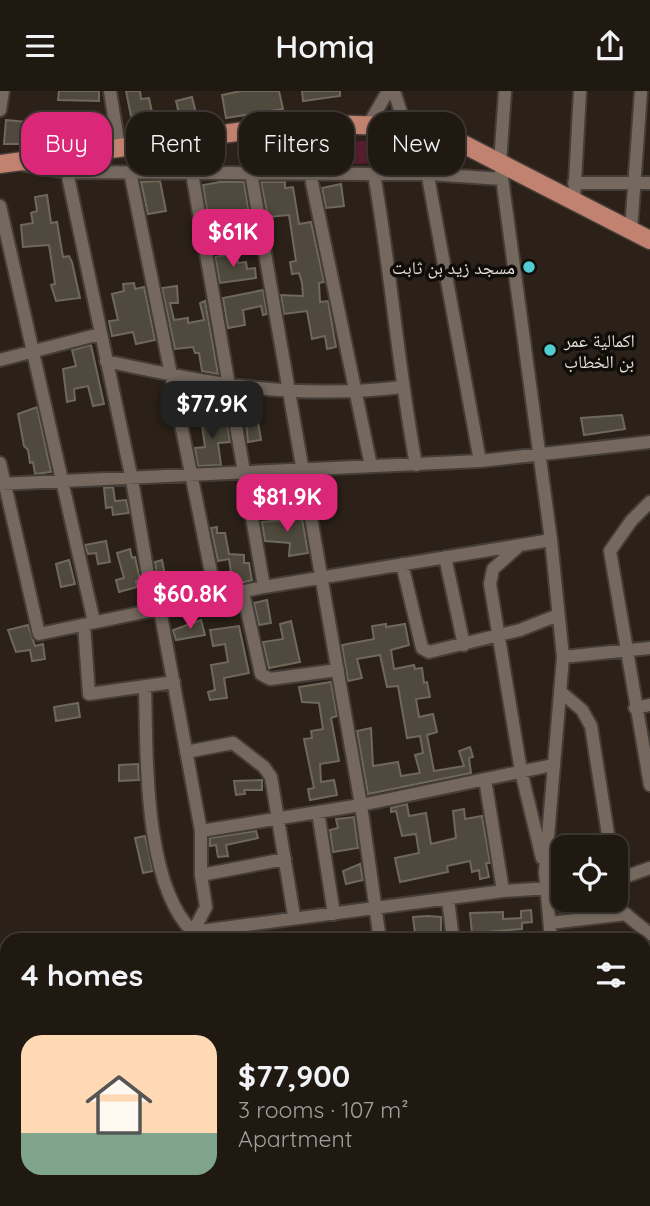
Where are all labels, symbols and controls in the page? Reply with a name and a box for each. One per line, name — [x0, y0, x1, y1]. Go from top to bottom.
text: Homiq — [275, 26, 375, 66]
icon: menu — [21, 27, 59, 65]
icon: share — [591, 27, 629, 65]
chip: Buy — [21, 112, 112, 175]
chip: Rent — [126, 112, 225, 175]
chip: Filters — [239, 112, 354, 175]
chip: New — [368, 112, 465, 175]
pin: $61K — [192, 209, 274, 269]
text: $61K — [208, 217, 258, 246]
place label: مسجد زيد بن ثابت — [392, 256, 515, 279]
marker: مسجد زيد بن ثابت — [521, 259, 537, 275]
place label: اكمالية عمر بن الخطاب — [563, 329, 635, 373]
marker: اكمالية عمر بن الخطاب — [542, 342, 558, 358]
pin: $77.9K — [155, 381, 269, 441]
text: $77.9K — [176, 389, 248, 418]
pin: $81.9K — [230, 475, 344, 534]
text: $81.9K — [252, 482, 322, 511]
pin: $60.8K — [133, 571, 247, 631]
text: $60.8K — [153, 579, 227, 608]
map controls — [551, 835, 628, 912]
button: locate — [551, 835, 628, 912]
text: 4 homes — [21, 956, 143, 994]
icon: filters — [592, 956, 630, 994]
text: $77,900 — [238, 1057, 350, 1095]
icon: home — [77, 1063, 161, 1147]
text: 3 rooms · 107 m² — [238, 1095, 409, 1124]
text: Apartment — [238, 1124, 352, 1153]

